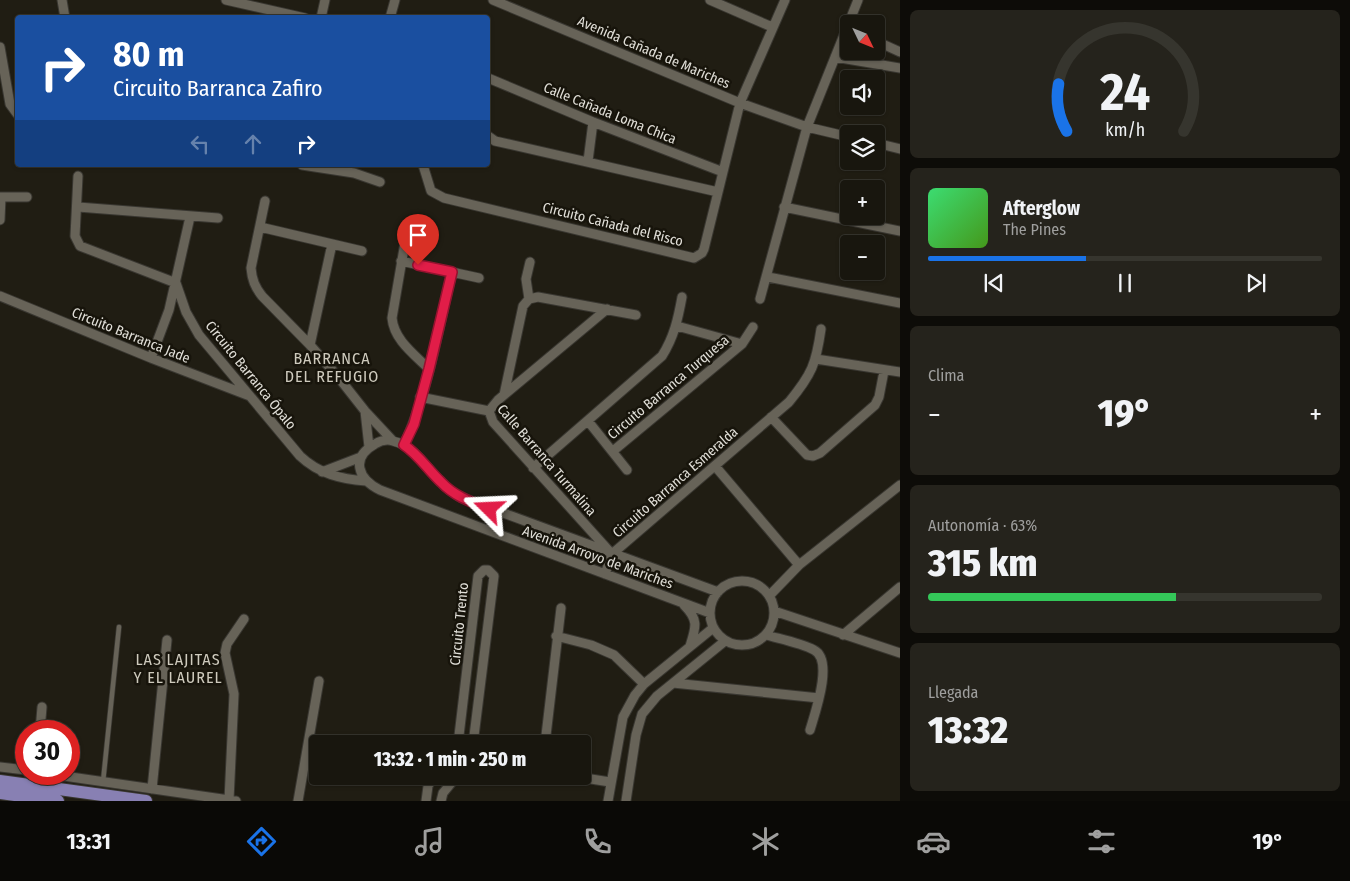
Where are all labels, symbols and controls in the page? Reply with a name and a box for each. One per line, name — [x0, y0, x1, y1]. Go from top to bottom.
street label: Avenida Cañada de Mariches — [575, 13, 733, 92]
north arrow — [840, 15, 885, 60]
map controls — [840, 15, 885, 280]
text: 80 m — [113, 33, 185, 75]
icon: right — [30, 35, 95, 100]
text: 24 — [1099, 61, 1150, 124]
button: sound — [840, 70, 885, 115]
text: Circuito Barranca Zafiro — [113, 75, 323, 102]
street label: Calle Cañada Loma Chica — [541, 79, 679, 148]
text: km/h — [1105, 119, 1145, 141]
button: layers — [840, 125, 885, 170]
icon: left — [186, 130, 214, 158]
icon: ahead — [239, 130, 267, 158]
icon: right — [292, 130, 320, 158]
button: + — [840, 180, 885, 225]
text: Afterglow — [1003, 197, 1080, 220]
street label: Circuito Cañada del Risco — [541, 199, 685, 250]
pin — [397, 214, 439, 265]
text: The Pines — [1003, 220, 1066, 239]
icon: arrive — [404, 221, 432, 249]
button: − — [840, 235, 885, 280]
icon: previous — [980, 269, 1008, 297]
icon: pause — [1111, 269, 1139, 297]
icon: next — [1242, 269, 1270, 297]
street label: Circuito Barranca Jade — [69, 304, 193, 367]
street label: Circuito Barranca Ópalo — [202, 317, 300, 433]
street label: Circuito Barranca Turquesa — [604, 332, 733, 443]
district label: BARRANCA DEL REFUGIO — [285, 349, 379, 386]
text: Clima — [928, 366, 964, 385]
text: 19° — [1098, 390, 1152, 436]
text: − — [928, 398, 941, 431]
text: + — [1309, 398, 1322, 431]
street label: Calle Barranca Turmalina — [493, 401, 600, 520]
street label: Circuito Barranca Esmeralda — [609, 423, 741, 541]
position arrow — [462, 482, 514, 534]
text: Autonomía · 63% — [928, 516, 1037, 535]
street label: Avenida Arroyo de Mariches — [520, 522, 676, 593]
text: 315 km — [928, 540, 1037, 586]
street label: Circuito Trento — [447, 582, 472, 666]
district label: LAS LAJITAS Y EL LAUREL — [133, 650, 223, 687]
text: Llegada — [928, 683, 978, 702]
text: 13:32 — [928, 707, 1008, 753]
speed limit sign: 30 — [15, 720, 80, 785]
text: 13:32 · 1 min · 250 m — [374, 748, 526, 771]
icon: directions — [244, 824, 279, 859]
icon: music — [412, 824, 447, 859]
icon: phone — [580, 824, 615, 859]
icon: climate — [748, 824, 783, 859]
icon: car — [916, 824, 951, 859]
icon: filters — [1084, 824, 1119, 859]
text: 13:31 — [67, 828, 111, 855]
text: 19° — [1252, 828, 1283, 855]

